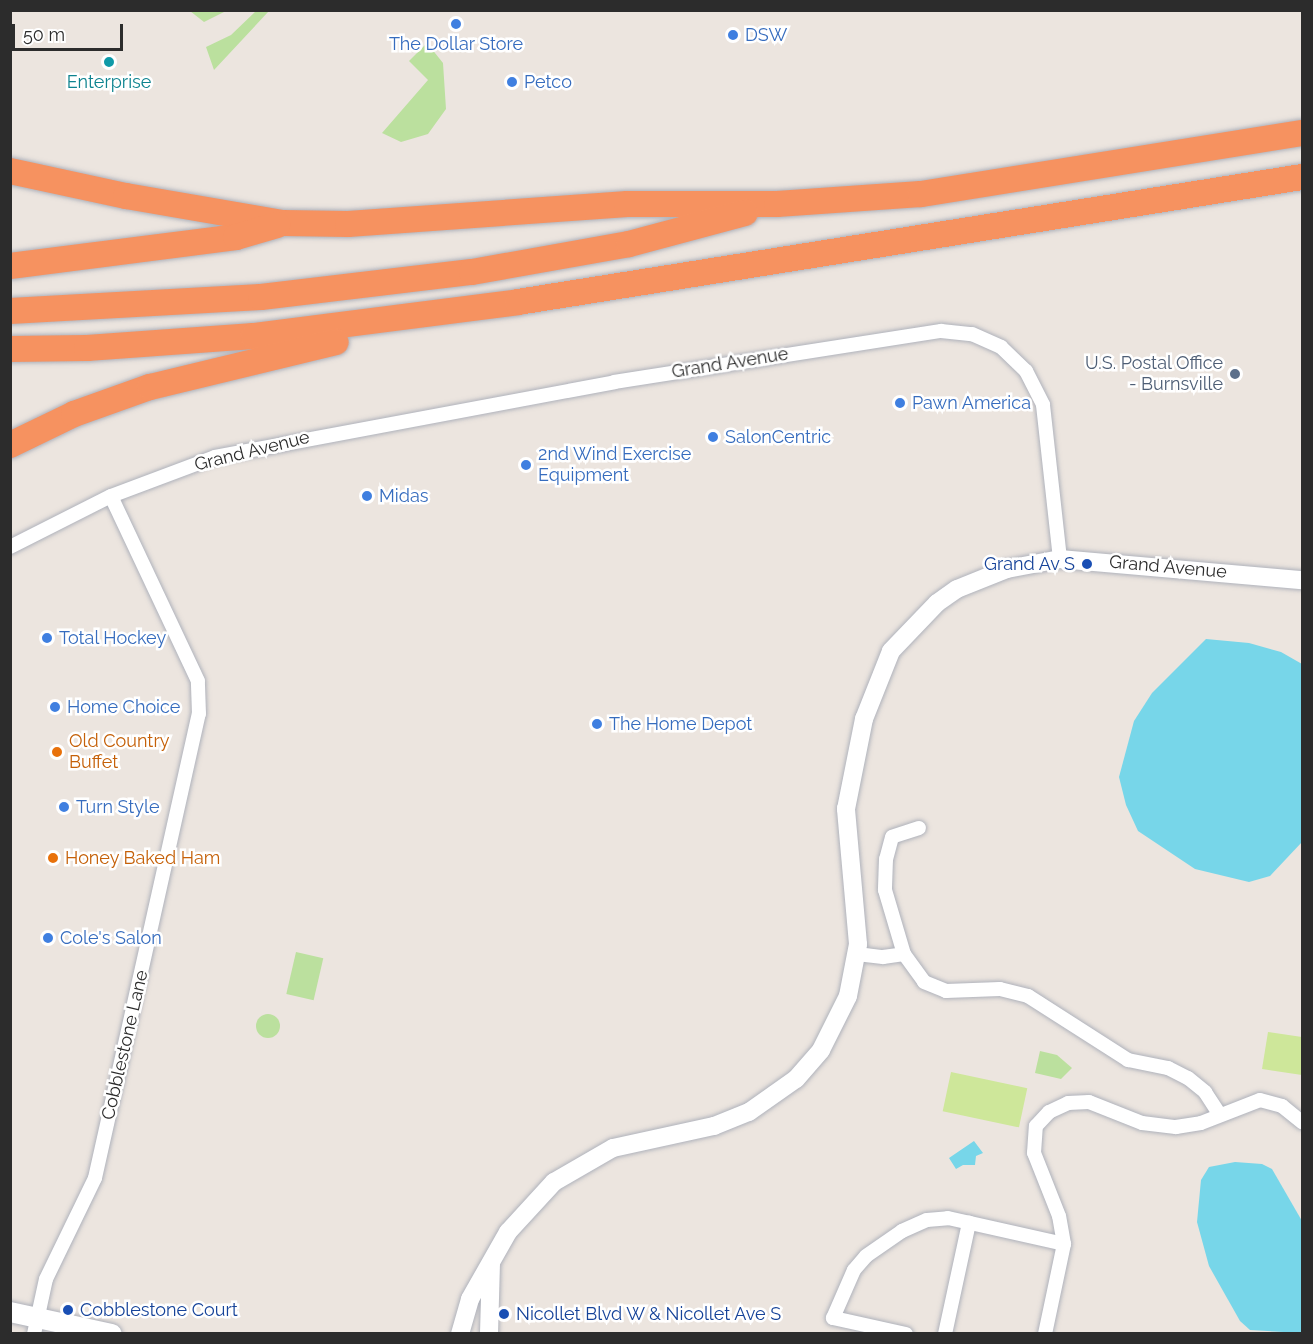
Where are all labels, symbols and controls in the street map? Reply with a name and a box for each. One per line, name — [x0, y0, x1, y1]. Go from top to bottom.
scale bar — [15, 12, 126, 50]
marker: The Dollar Store — [449, 17, 463, 31]
text: 50 m — [23, 24, 65, 45]
place label: DSW — [745, 24, 787, 46]
marker: DSW — [726, 28, 740, 42]
place label: The Dollar Store — [389, 33, 523, 55]
marker: Enterprise — [102, 55, 116, 69]
place label: Enterprise — [67, 71, 151, 93]
place label: Petco — [524, 71, 572, 93]
marker: Petco — [505, 75, 519, 89]
street label: Grand Avenue — [670, 343, 790, 383]
place label: U.S. Postal Office - Burnsville — [1085, 353, 1223, 395]
marker: U.S. Postal Office - Burnsville — [1228, 367, 1242, 381]
place label: Pawn America — [912, 392, 1032, 414]
marker: Pawn America — [893, 396, 907, 410]
street label: Grand Avenue — [192, 426, 312, 476]
place label: SalonCentric — [725, 426, 831, 448]
marker: SalonCentric — [706, 430, 720, 444]
place label: 2nd Wind Exercise Equipment — [538, 444, 692, 486]
marker: 2nd Wind Exercise Equipment — [519, 458, 533, 472]
place label: Midas — [379, 485, 428, 507]
marker: Midas — [360, 489, 374, 503]
street label: Grand Avenue — [1108, 551, 1228, 583]
place label: Grand Av S — [983, 553, 1075, 575]
marker: Grand Av S — [1080, 557, 1094, 571]
place label: Total Hockey — [59, 627, 167, 649]
marker: Total Hockey — [40, 631, 54, 645]
place label: Home Choice — [67, 696, 180, 718]
marker: Home Choice — [48, 700, 62, 714]
place label: The Home Depot — [609, 713, 752, 735]
marker: The Home Depot — [590, 717, 604, 731]
place label: Old Country Buffet — [69, 731, 169, 774]
marker: Old Country Buffet — [50, 745, 64, 759]
place label: Turn Style — [76, 796, 160, 818]
marker: Turn Style — [57, 800, 71, 814]
place label: Honey Baked Ham — [65, 847, 221, 869]
marker: Honey Baked Ham — [46, 851, 60, 865]
place label: Cole's Salon — [60, 927, 162, 949]
marker: Cole's Salon — [41, 931, 55, 945]
street label: Cobblestone Lane — [97, 968, 153, 1122]
place label: Cobblestone Court — [80, 1299, 238, 1321]
marker: Cobblestone Court — [61, 1303, 75, 1317]
place label: Nicollet Blvd W & Nicollet Ave S — [516, 1303, 783, 1325]
marker: Nicollet Blvd W & Nicollet Ave S — [497, 1307, 511, 1321]

